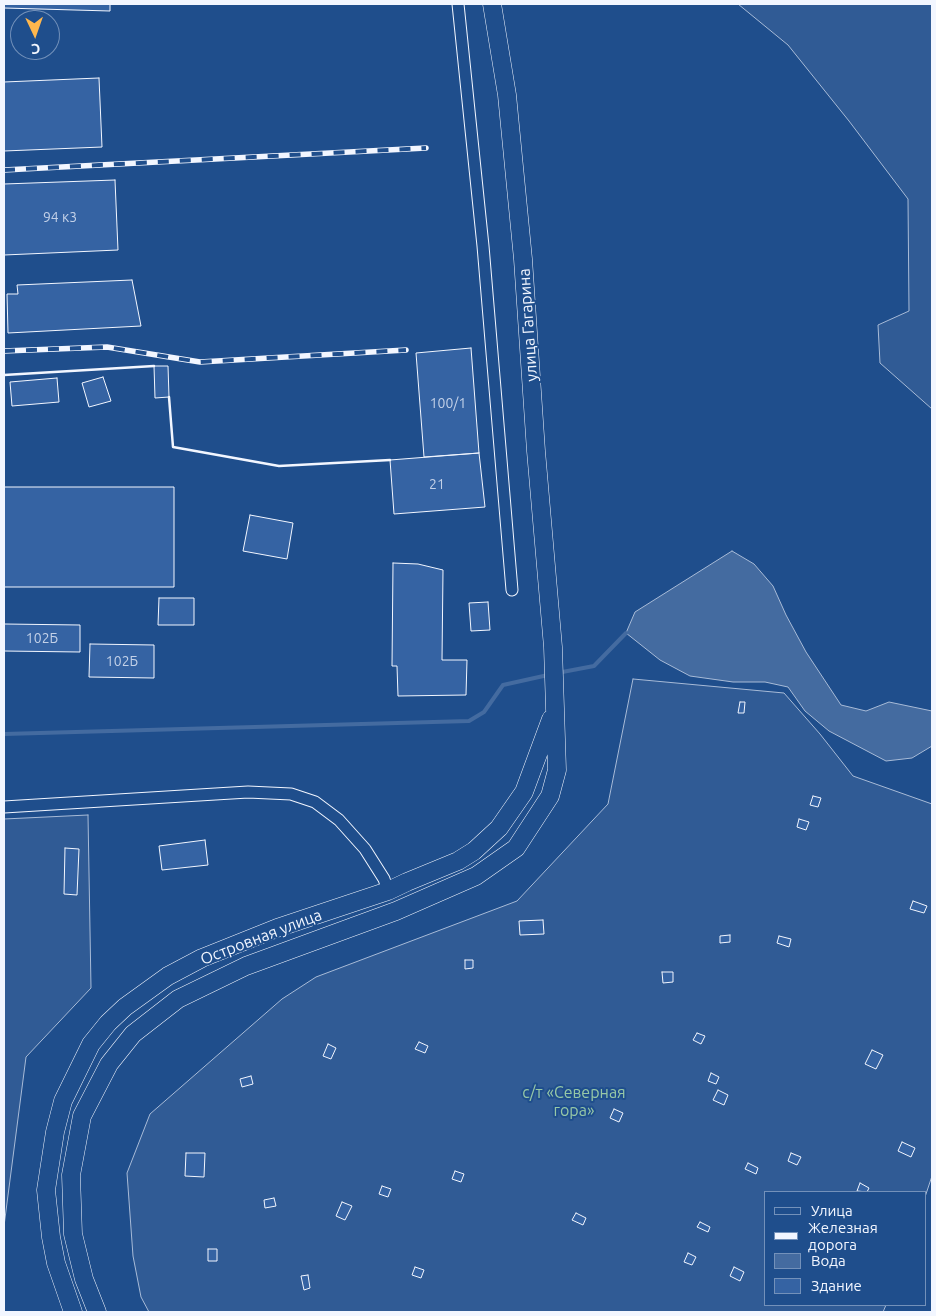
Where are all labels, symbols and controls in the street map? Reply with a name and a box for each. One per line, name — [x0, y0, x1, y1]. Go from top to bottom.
north arrow — [10, 10, 60, 60]
text: С — [31, 41, 41, 57]
house number: 94 к3 — [43, 209, 77, 225]
street label: улица Гагарина — [514, 268, 542, 382]
house number: 100/1 — [430, 395, 466, 411]
house number: 21 — [429, 476, 445, 492]
house number: 102Б — [26, 630, 58, 646]
house number: 102Б — [106, 653, 138, 669]
street label: Островная улица — [198, 905, 324, 969]
park label: с/т «Северная гора» — [522, 1083, 626, 1121]
legend — [764, 1191, 926, 1306]
text: Улица — [811, 1202, 853, 1219]
text: Железная дорога — [808, 1219, 878, 1253]
text: Вода — [811, 1252, 846, 1269]
text: Здание — [811, 1277, 862, 1294]

